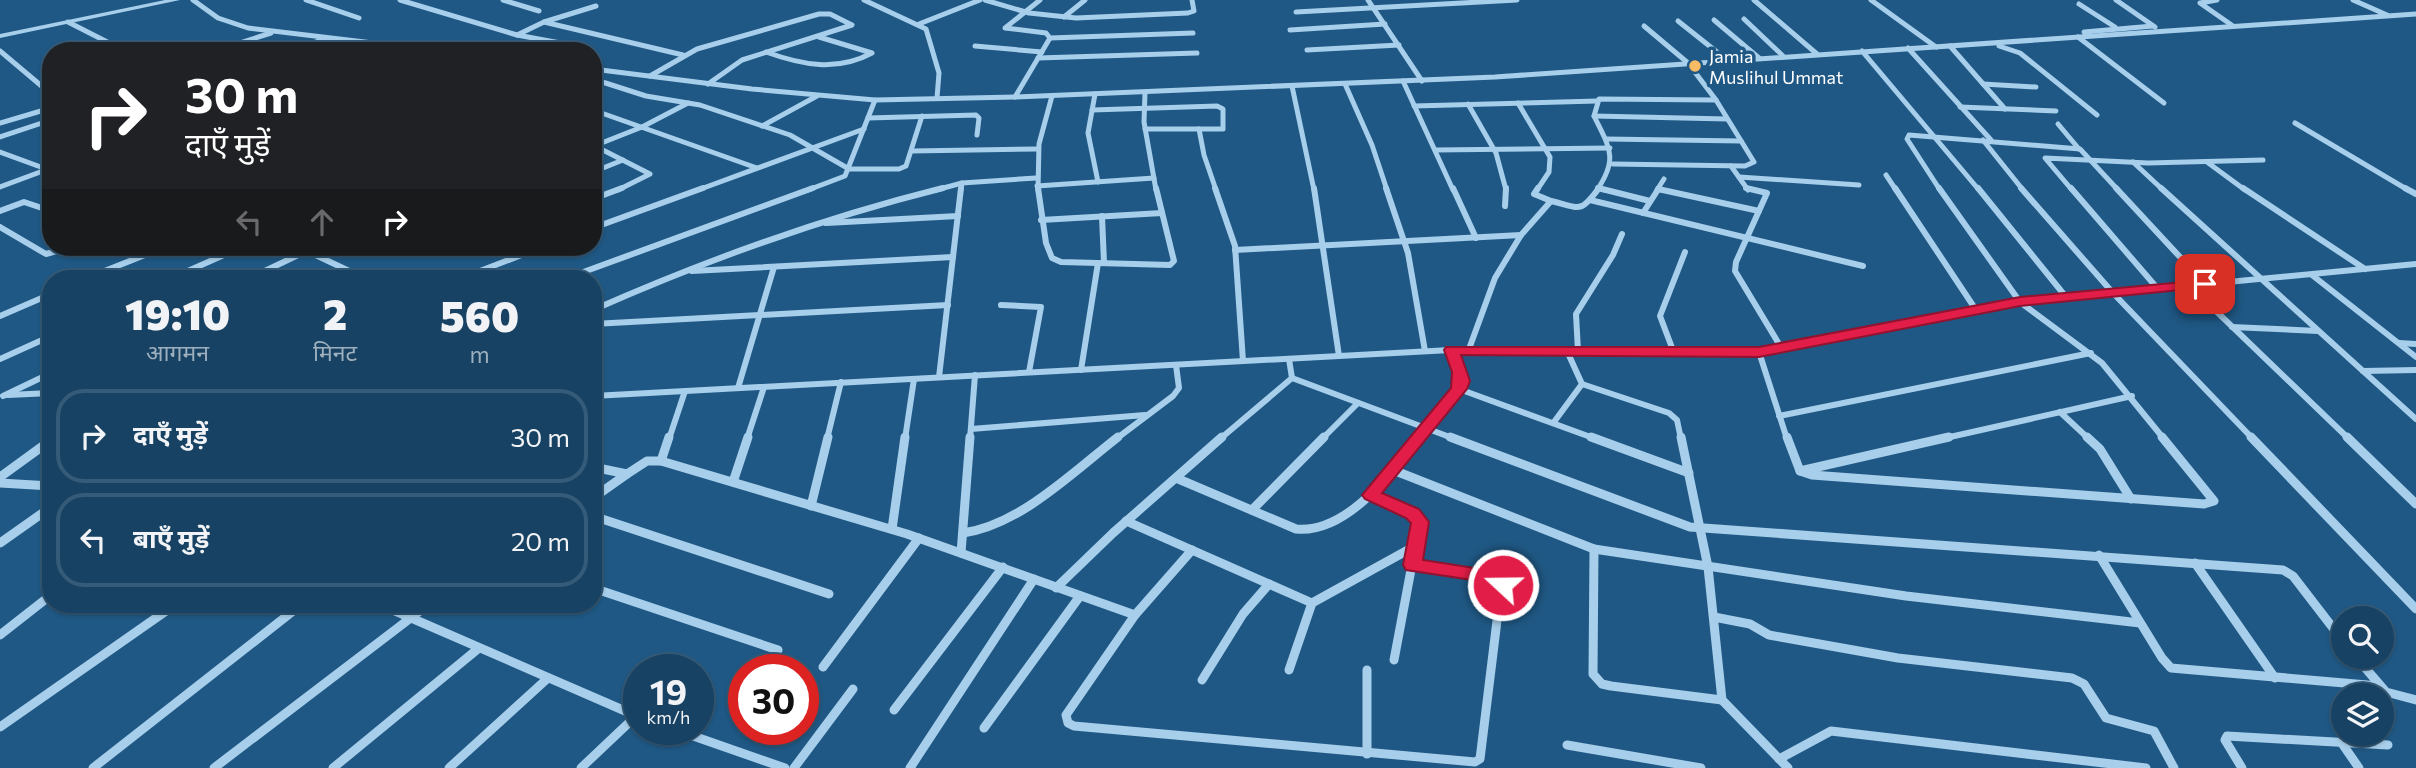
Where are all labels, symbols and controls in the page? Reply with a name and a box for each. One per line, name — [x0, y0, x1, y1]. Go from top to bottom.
place label: Jamia Muslihul Ummat — [1709, 45, 1843, 88]
marker: Jamia Muslihul Ummat — [1687, 58, 1703, 74]
text: 30 m — [185, 63, 298, 123]
icon: right — [70, 70, 161, 161]
text: दाएँ मुड़ें — [185, 123, 270, 163]
icon: left — [230, 203, 268, 241]
icon: ahead — [303, 203, 341, 241]
icon: right — [376, 203, 414, 241]
pin — [2175, 254, 2235, 314]
icon: arrive — [2186, 265, 2224, 303]
text: 19:10 — [125, 287, 230, 339]
text: 2 — [323, 287, 347, 339]
text: 560 — [440, 289, 519, 341]
text: आगमन — [146, 338, 209, 366]
text: मिनट — [313, 338, 357, 366]
text: m — [470, 340, 490, 368]
icon: right — [74, 417, 112, 455]
text: दाएँ मुड़ें — [133, 418, 208, 449]
text: 30 m — [511, 421, 570, 452]
icon: left — [74, 521, 112, 559]
text: बाएँ मुड़ें — [133, 522, 209, 553]
text: 20 m — [511, 525, 570, 556]
position arrow — [1466, 548, 1540, 622]
map controls — [2331, 606, 2394, 746]
button: search — [2331, 606, 2394, 669]
speed limit sign: 30 — [728, 654, 819, 745]
text: 19 — [650, 669, 687, 712]
button: layers — [2331, 683, 2394, 746]
text: km/h — [647, 706, 690, 728]

